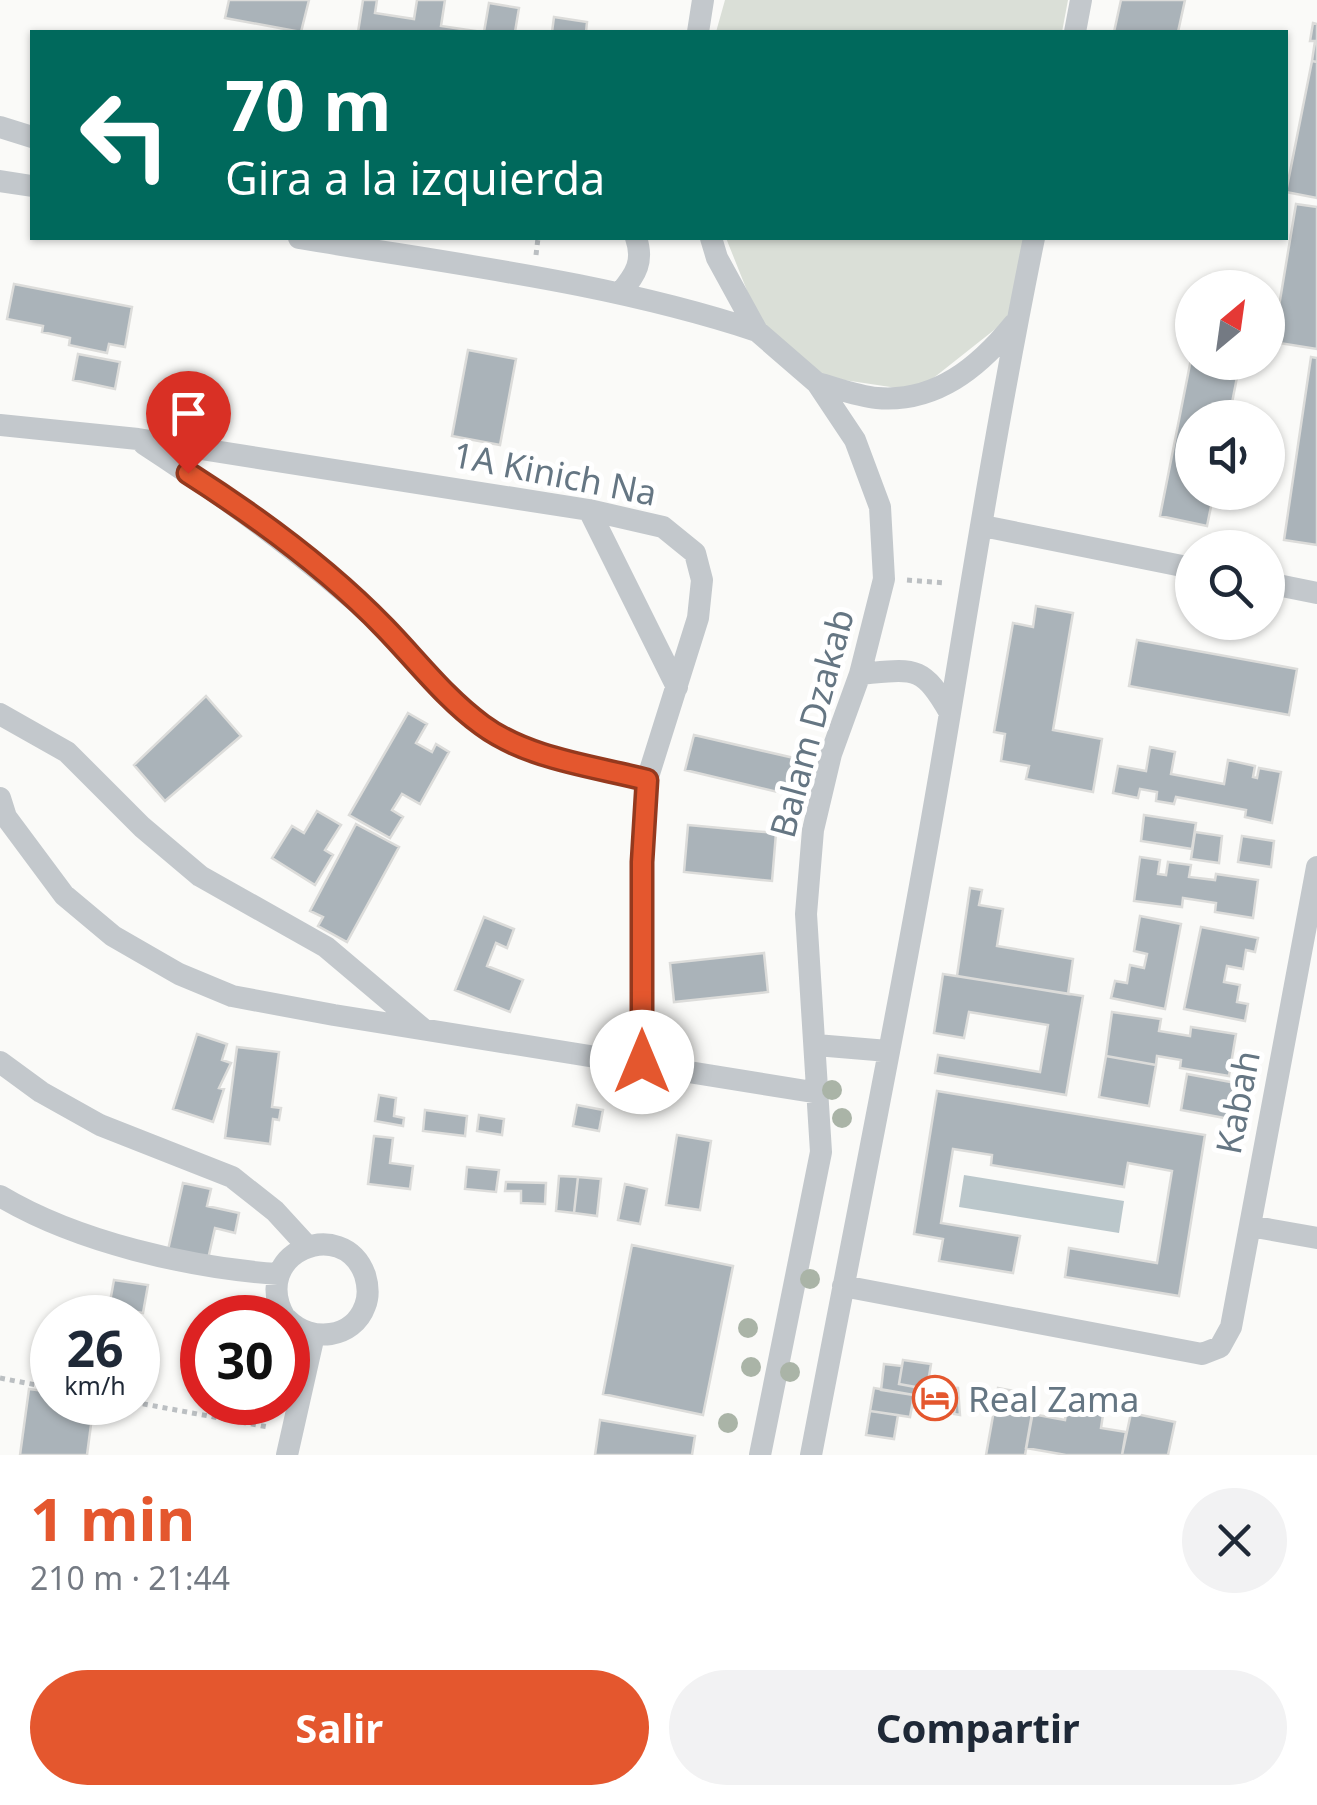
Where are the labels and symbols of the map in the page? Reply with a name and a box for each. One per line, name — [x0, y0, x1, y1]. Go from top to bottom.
north arrow — [1175, 270, 1285, 380]
pin — [146, 371, 231, 474]
street label: 1A Kinich Na — [449, 430, 661, 516]
street label: Balam Dzakab — [758, 604, 864, 842]
position arrow — [590, 1010, 694, 1114]
street label: Kabah — [1204, 1046, 1270, 1158]
speed limit sign: 30 — [180, 1295, 310, 1425]
hotel icon: Real Zama — [912, 1375, 958, 1421]
place label: Real Zama — [968, 1375, 1139, 1422]

